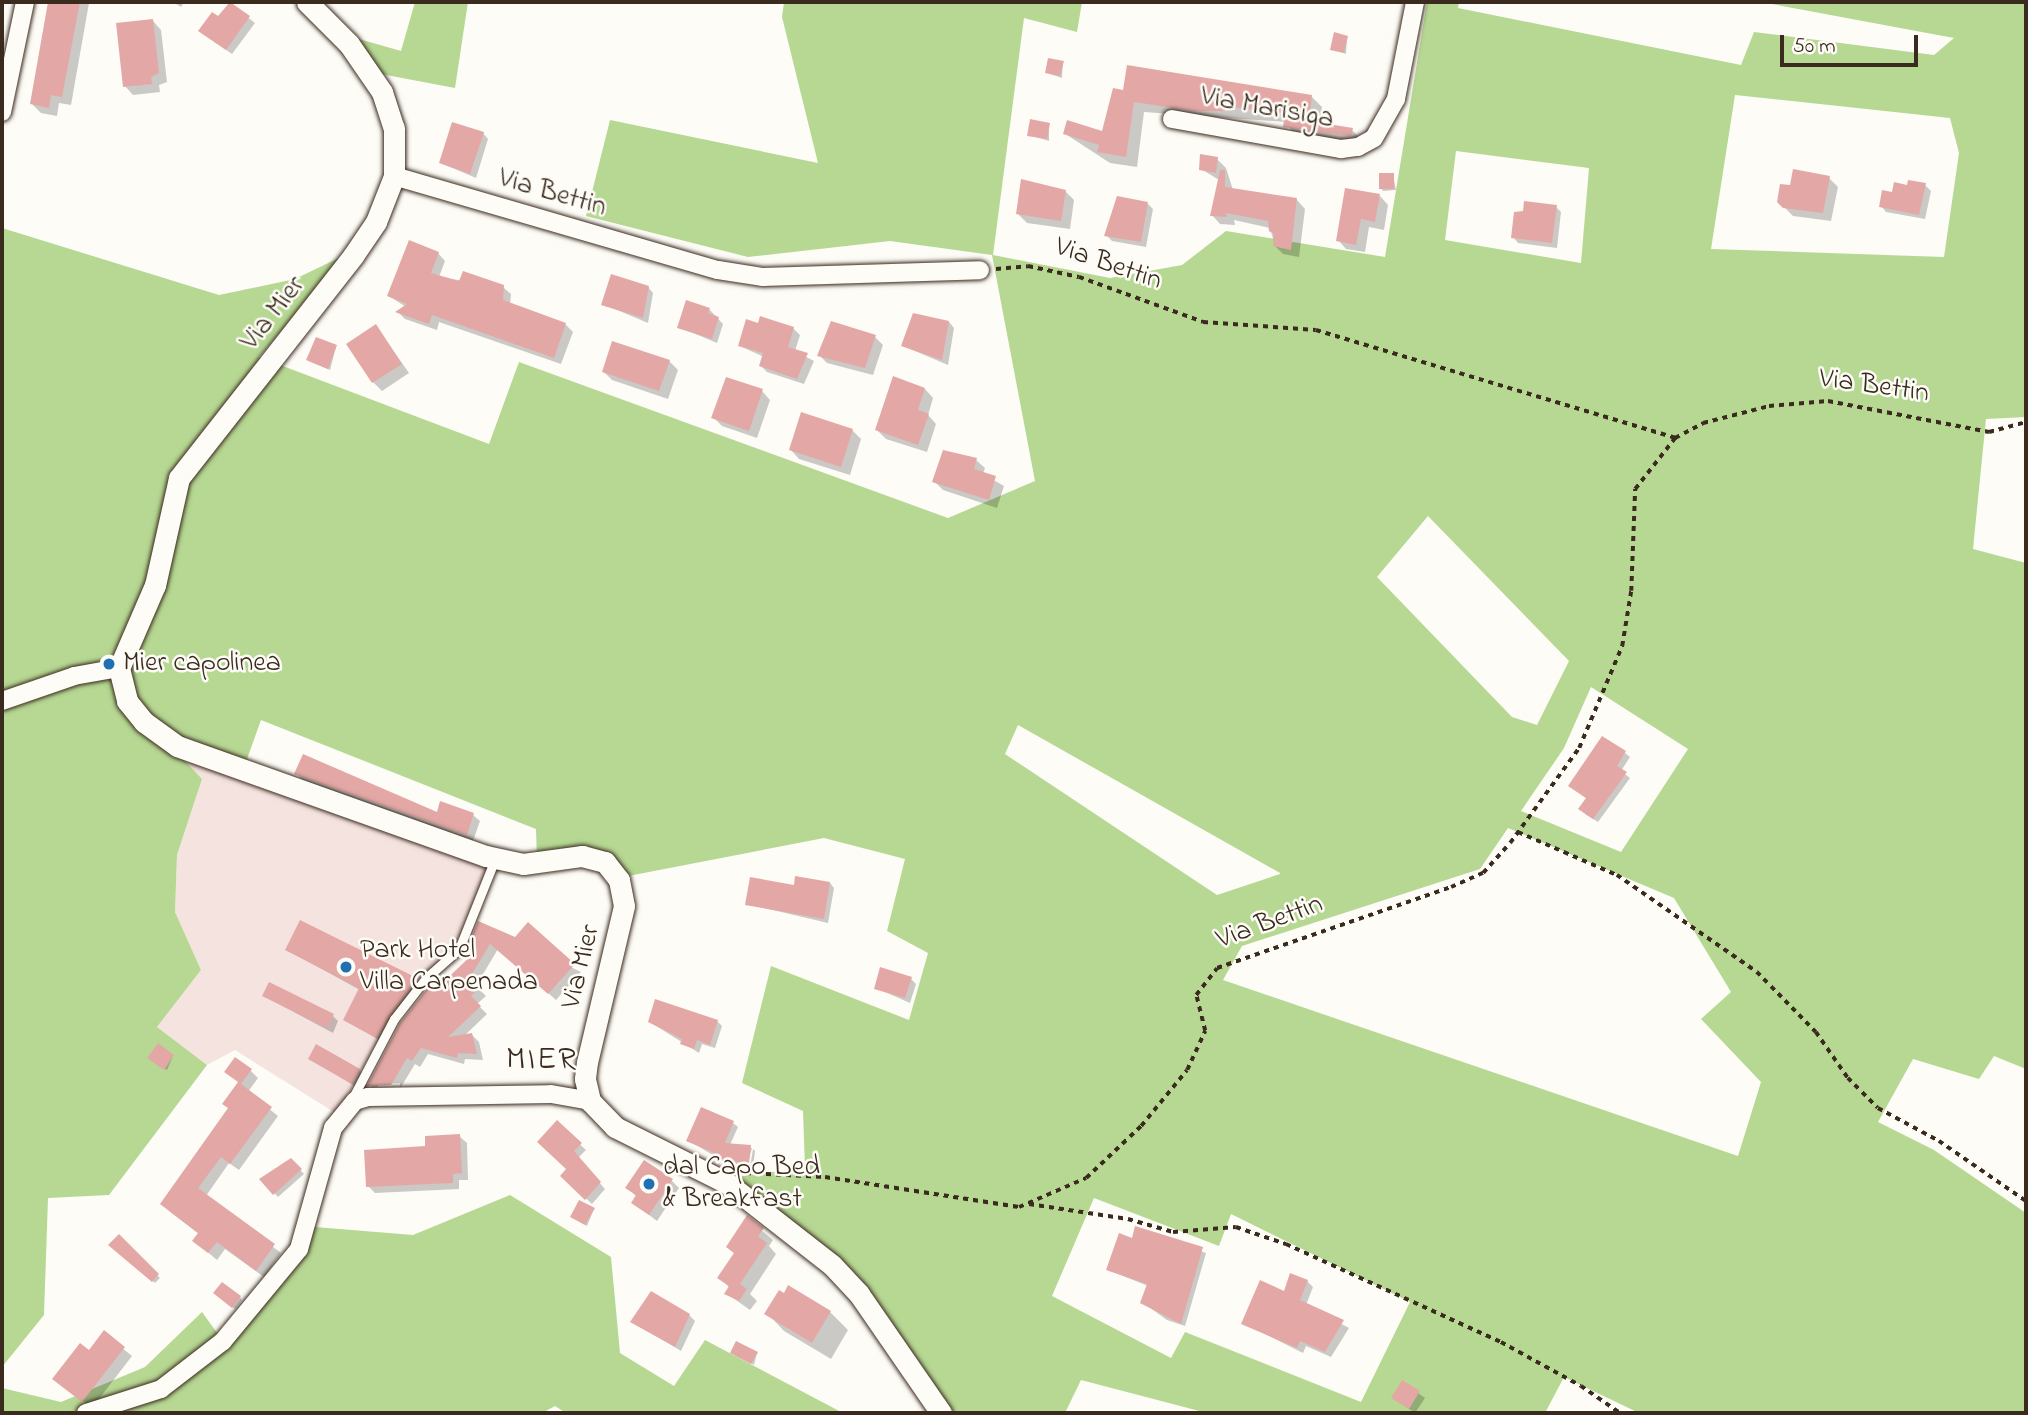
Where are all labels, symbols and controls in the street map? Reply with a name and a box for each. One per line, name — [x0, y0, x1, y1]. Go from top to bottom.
scale bar — [1783, 21, 1921, 65]
text: 50 m — [1793, 32, 1836, 62]
street label: Via Marisiga — [1198, 81, 1336, 137]
street label: Via Bettin — [494, 163, 610, 225]
street label: Via Bettin — [1050, 231, 1166, 299]
street label: Via Mier — [235, 270, 313, 358]
street label: Via Bettin — [1817, 363, 1931, 411]
place label: Mier capolinea — [123, 647, 281, 681]
marker: Mier capolinea — [101, 656, 117, 672]
street label: Via Bettin — [1212, 888, 1328, 958]
street label: Via Mier — [555, 922, 609, 1012]
place label: Park Hotel Villa Carpenada — [360, 934, 538, 1000]
marker: Park Hotel Villa Carpenada — [338, 959, 354, 975]
district label: MIER — [506, 1042, 578, 1080]
place label: dal Capo Bed & Breakfast — [663, 1151, 820, 1217]
marker: dal Capo Bed & Breakfast — [641, 1176, 657, 1192]

